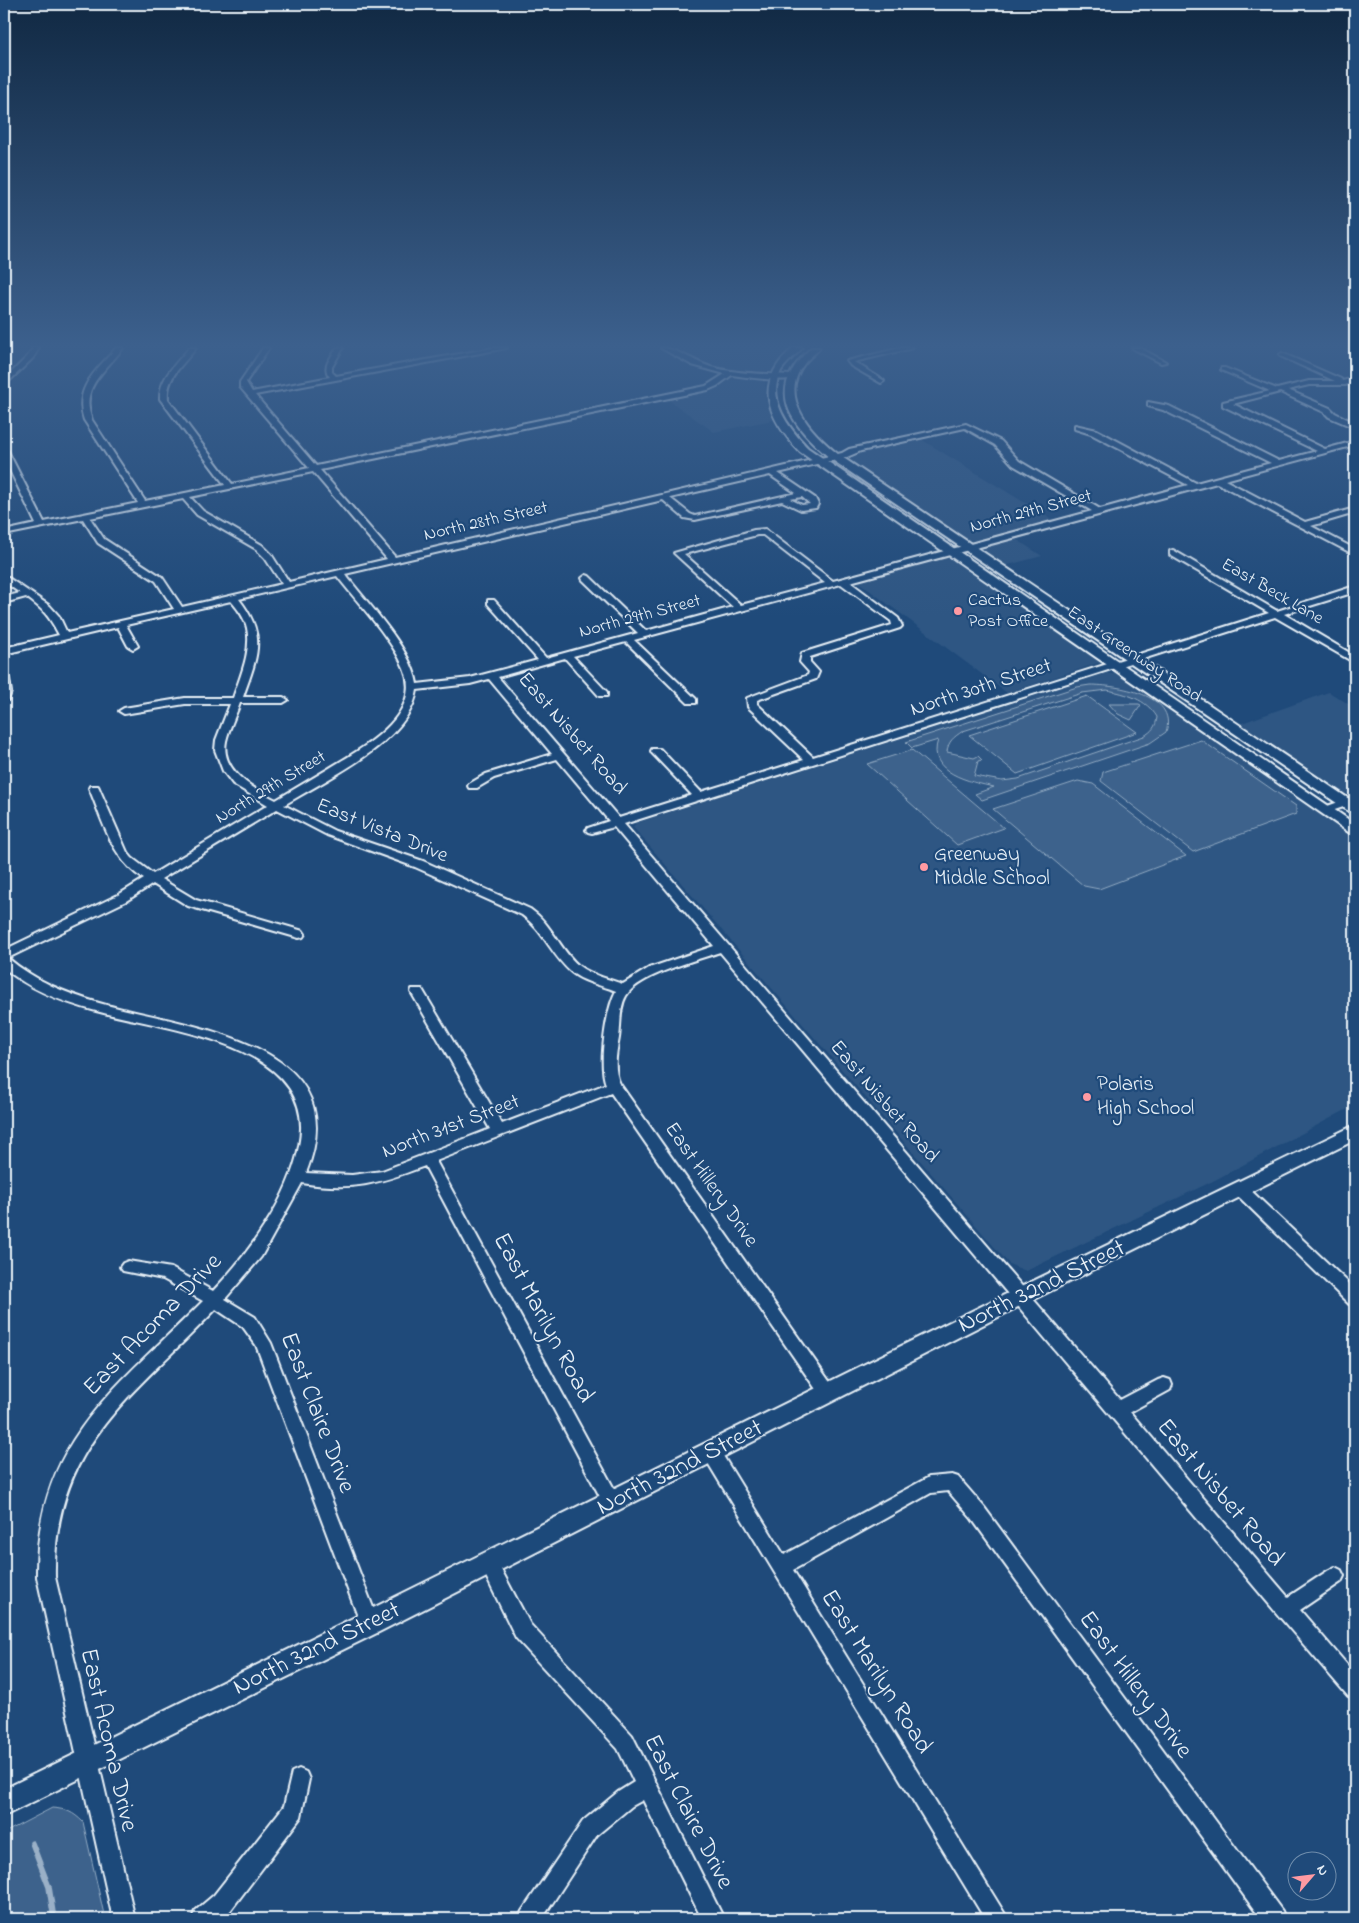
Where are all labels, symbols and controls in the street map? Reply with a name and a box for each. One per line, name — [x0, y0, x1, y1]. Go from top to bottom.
street label: North 29th Street — [967, 483, 1095, 541]
street label: North 28th Street — [422, 495, 550, 549]
street label: East Beck Lane — [1216, 552, 1329, 632]
street label: North 29th Street — [576, 588, 704, 646]
place label: Cactus Post Office — [968, 588, 1049, 635]
street label: East Greenway Road — [1061, 600, 1207, 710]
marker: Cactus Post Office — [952, 605, 964, 617]
street label: North 30th Street — [907, 651, 1055, 725]
street label: East Nisbet Road — [510, 666, 634, 802]
street label: North 29th Street — [211, 745, 331, 831]
street label: East Vista Drive — [311, 791, 453, 871]
place label: Greenway Middle School — [934, 840, 1050, 894]
marker: Greenway Middle School — [918, 861, 930, 873]
street label: East Nisbet Road — [822, 1034, 946, 1170]
place label: Polaris High School — [1097, 1070, 1194, 1126]
street label: North 31st Street — [378, 1087, 524, 1167]
marker: Polaris High School — [1081, 1091, 1093, 1103]
street label: East Hillery Drive — [655, 1116, 766, 1255]
street label: East Marilyn Road — [482, 1227, 603, 1410]
street label: North 32nd Street — [952, 1231, 1132, 1343]
street label: East Acoma Drive — [75, 1245, 231, 1405]
street label: East Claire Drive — [270, 1327, 364, 1499]
street label: North 32nd Street — [591, 1410, 770, 1525]
street label: East Nisbet Road — [1147, 1411, 1293, 1575]
street label: East Marilyn Road — [810, 1583, 941, 1762]
street label: North 32nd Street — [227, 1593, 407, 1705]
street label: East Hillery Drive — [1068, 1604, 1201, 1767]
street label: East Acoma Drive — [69, 1645, 147, 1836]
street label: East Claire Drive — [634, 1728, 743, 1896]
north arrow — [1286, 1850, 1336, 1900]
text: N — [1311, 1861, 1334, 1880]

